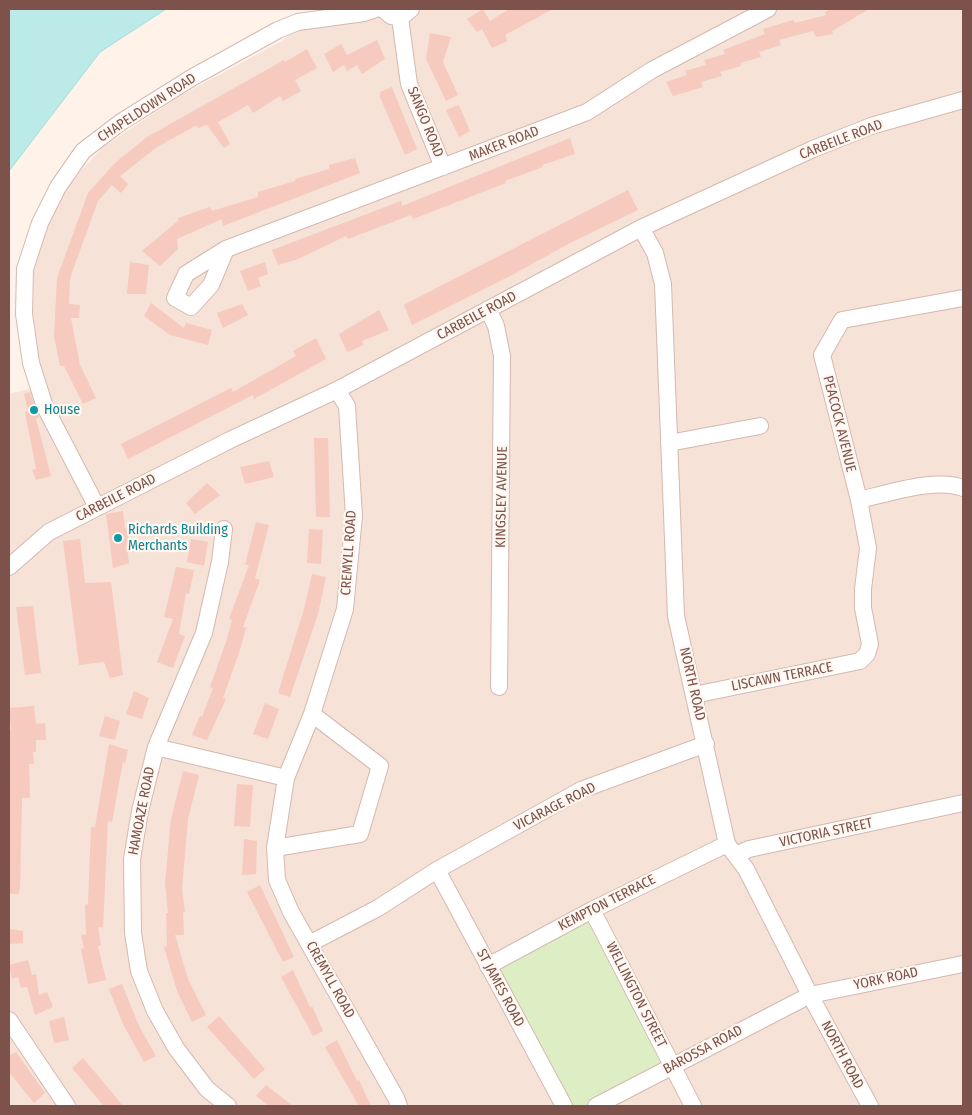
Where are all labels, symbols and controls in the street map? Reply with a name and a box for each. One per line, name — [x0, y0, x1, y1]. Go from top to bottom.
street label: CHAPELDOWN ROAD — [95, 70, 199, 146]
street label: SANGO ROAD — [403, 84, 447, 160]
street label: CARBEILE ROAD — [797, 116, 885, 164]
street label: MAKER ROAD — [467, 123, 541, 165]
street label: CARBEILE ROAD — [434, 288, 520, 344]
street label: PEACOCK AVENUE — [819, 374, 859, 474]
place label: House — [44, 402, 80, 418]
marker: House — [28, 404, 40, 416]
street label: KINGSLEY AVENUE — [493, 446, 511, 548]
street label: CARBEILE ROAD — [73, 471, 159, 525]
street label: CREMYLL ROAD — [338, 510, 360, 596]
place label: Richards Building Merchants — [128, 522, 228, 554]
marker: Richards Building Merchants — [112, 532, 124, 544]
street label: NORTH ROAD — [675, 646, 709, 722]
street label: LISCAWN TERRACE — [730, 659, 834, 695]
street label: HAMOAZE ROAD — [125, 765, 159, 857]
street label: VICARAGE ROAD — [511, 779, 599, 835]
street label: VICTORIA STREET — [778, 815, 874, 851]
street label: KEMPTON TERRACE — [556, 871, 658, 935]
street label: CREMYLL ROAD — [302, 939, 358, 1021]
street label: WELLINGTON STREET — [602, 939, 670, 1051]
street label: ST JAMES ROAD — [472, 946, 528, 1030]
street label: YORK ROAD — [852, 964, 920, 994]
street label: NORTH ROAD — [817, 1018, 867, 1092]
street label: BAROSSA ROAD — [661, 1022, 745, 1078]

